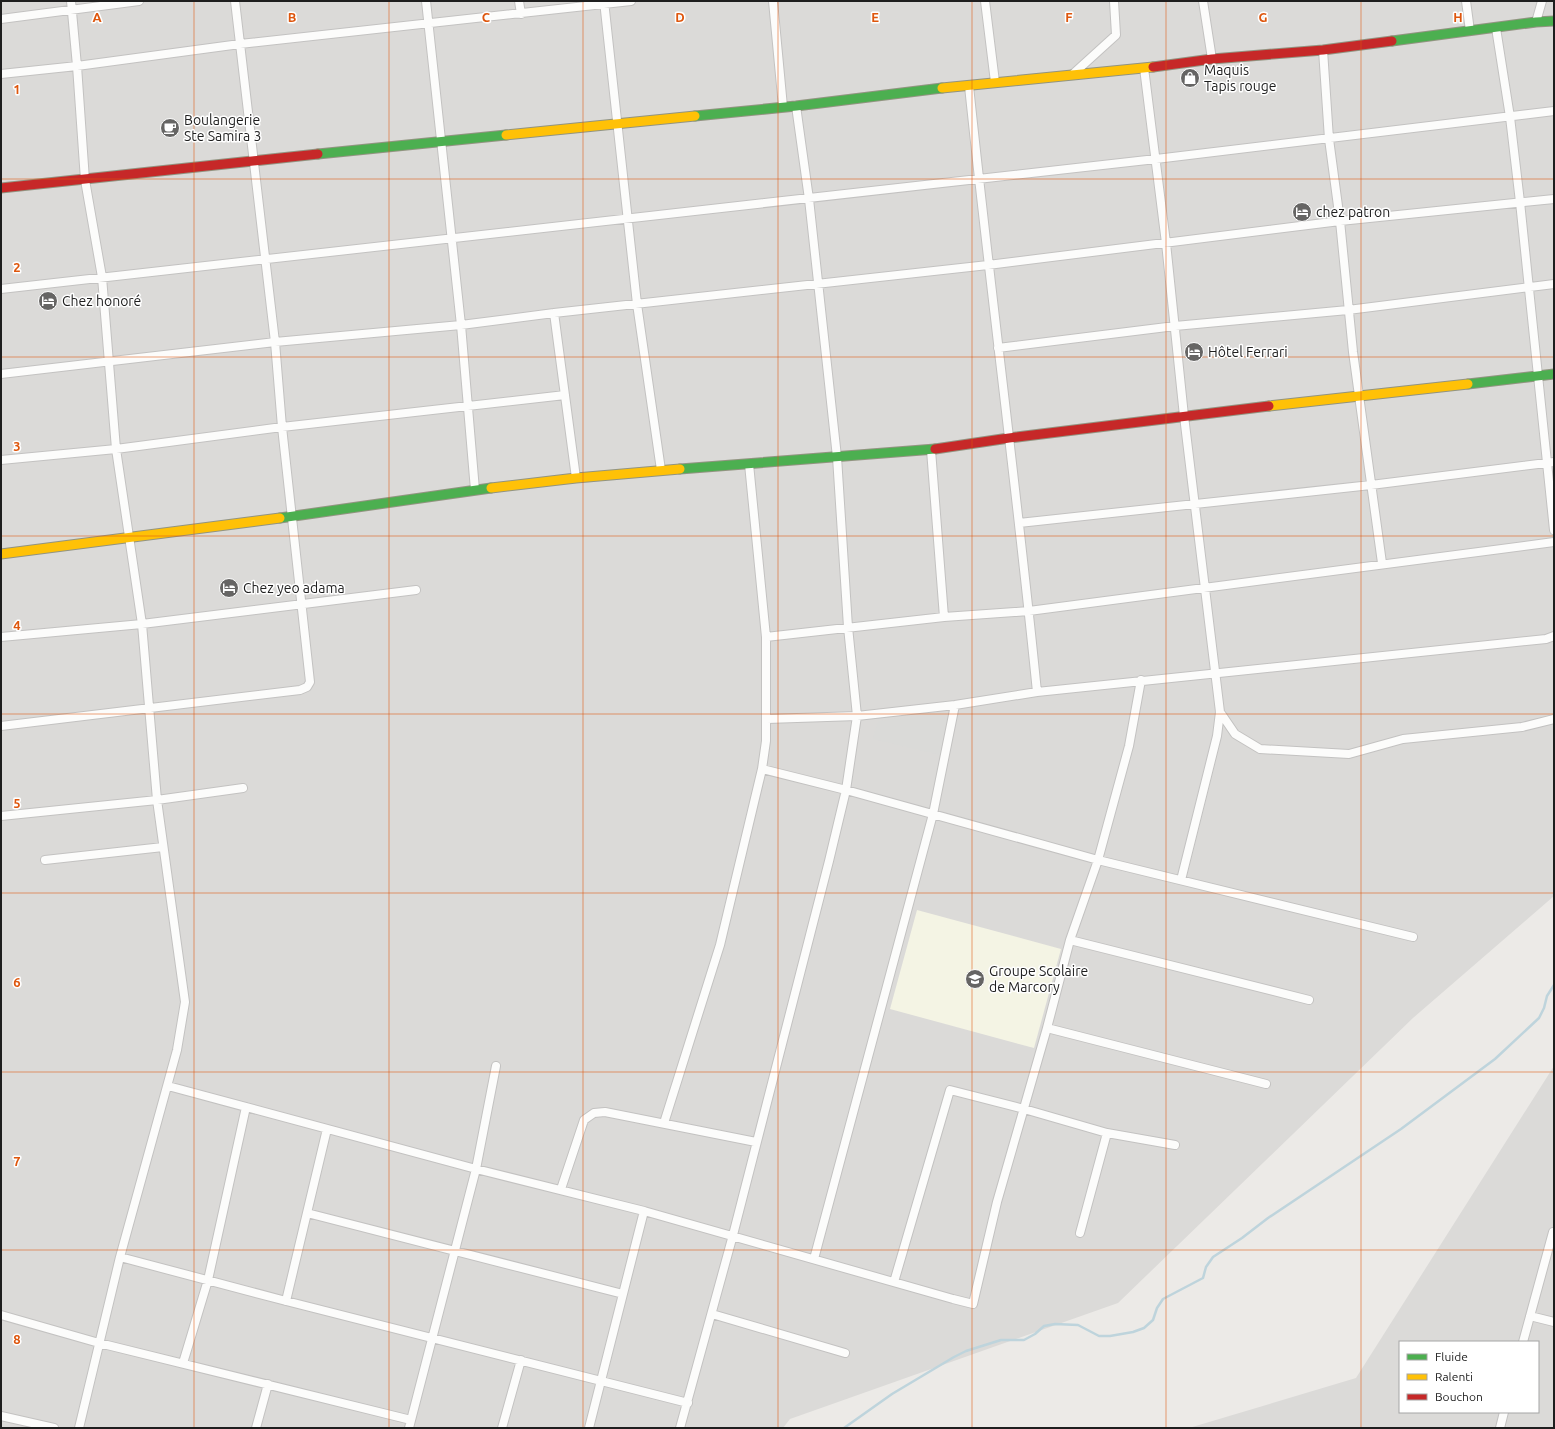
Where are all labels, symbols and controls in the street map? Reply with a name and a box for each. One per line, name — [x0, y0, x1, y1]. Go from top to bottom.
text: A — [92, 10, 102, 24]
text: B — [288, 10, 297, 24]
text: C — [482, 10, 491, 24]
text: D — [675, 10, 685, 24]
text: E — [871, 10, 879, 24]
text: F — [1065, 10, 1073, 24]
text: G — [1259, 10, 1268, 24]
text: H — [1453, 10, 1463, 24]
place label: Maquis Tapis rouge — [1204, 62, 1277, 94]
shop icon: Maquis Tapis rouge — [1179, 67, 1201, 89]
text: 1 — [13, 82, 21, 96]
place label: Boulangerie Ste Samira 3 — [184, 112, 261, 144]
cafe icon: Boulangerie Ste Samira 3 — [159, 117, 181, 139]
hotel icon: chez patron — [1291, 201, 1313, 223]
place label: chez patron — [1316, 204, 1390, 220]
text: 2 — [13, 260, 21, 274]
hotel icon: Chez honoré — [37, 290, 59, 312]
place label: Chez honoré — [62, 293, 141, 309]
hotel icon: Hôtel Ferrari — [1183, 341, 1205, 363]
place label: Hôtel Ferrari — [1208, 344, 1288, 360]
text: 3 — [13, 439, 21, 453]
hotel icon: Chez yeo adama — [218, 577, 240, 599]
place label: Chez yeo adama — [243, 580, 345, 596]
text: 4 — [13, 618, 21, 632]
text: 5 — [13, 796, 21, 810]
place label: Groupe Scolaire de Marcory — [989, 963, 1088, 995]
school or university icon: Groupe Scolaire de Marcory — [964, 968, 986, 990]
text: 6 — [13, 975, 21, 989]
text: 7 — [13, 1154, 21, 1168]
text: 8 — [13, 1332, 21, 1346]
legend — [1399, 1341, 1539, 1413]
text: Fluide — [1435, 1350, 1468, 1363]
text: Ralenti — [1435, 1370, 1473, 1383]
text: Bouchon — [1435, 1390, 1483, 1403]

